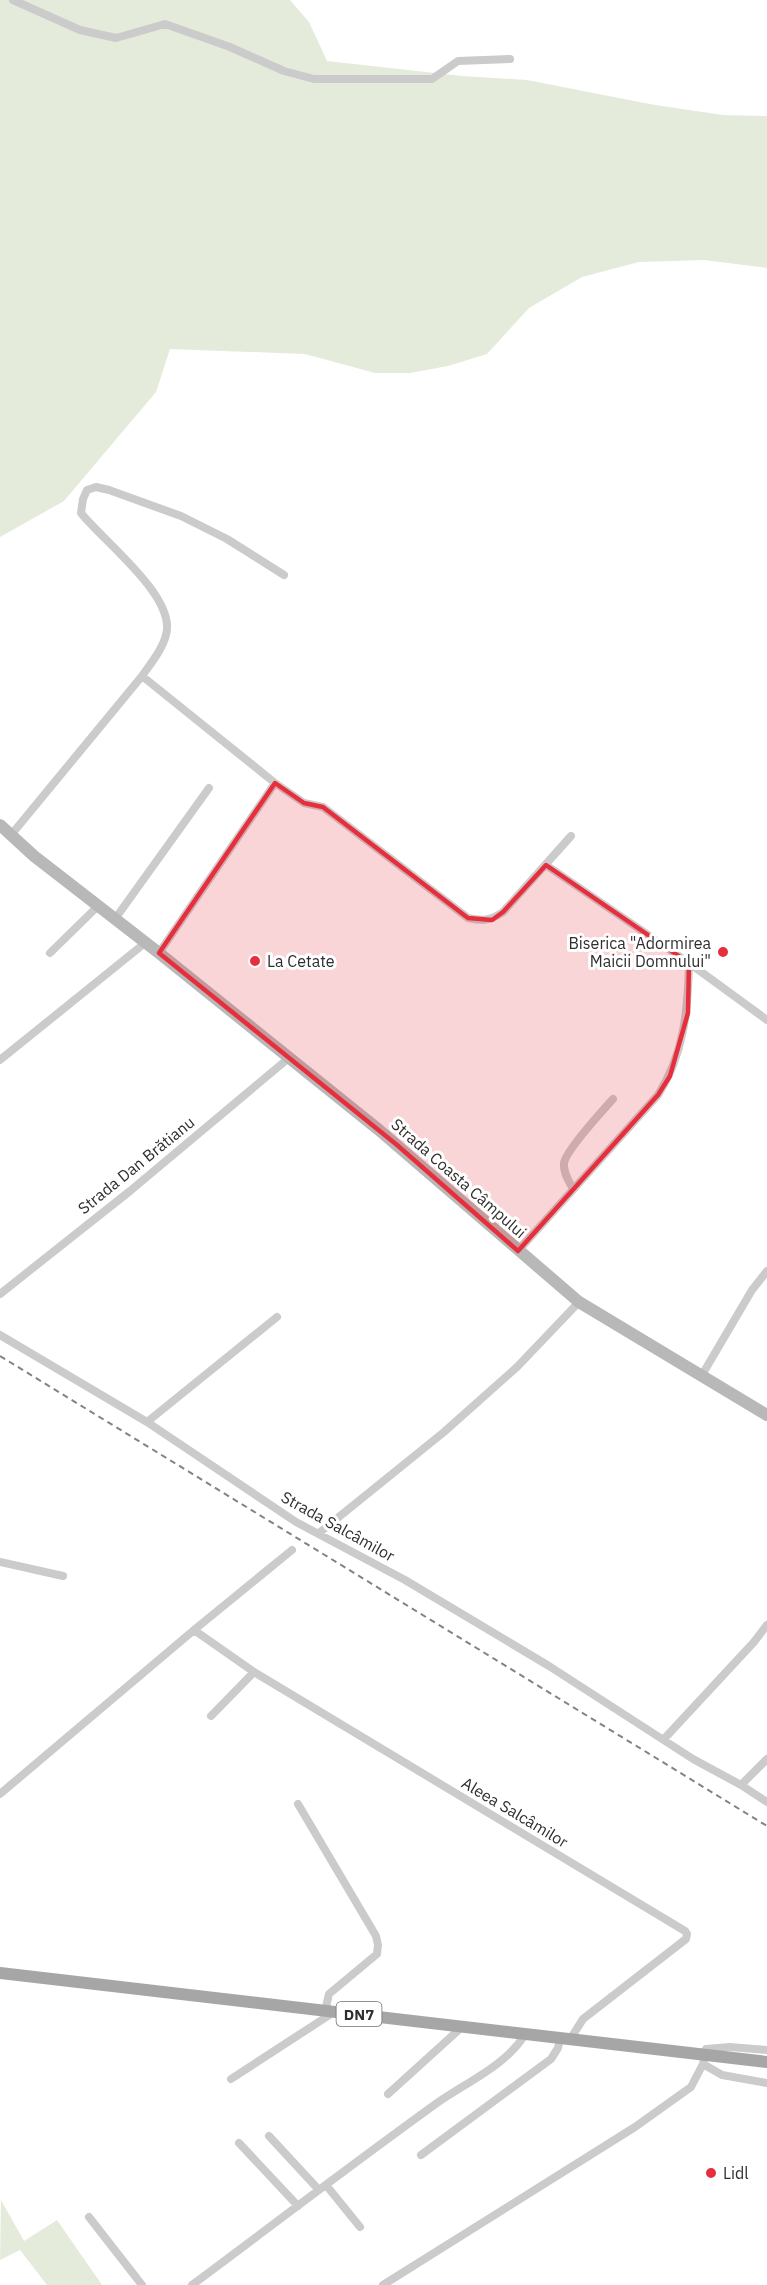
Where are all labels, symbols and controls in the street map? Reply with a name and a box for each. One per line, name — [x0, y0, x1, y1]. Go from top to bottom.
place label: Biserica "Adormirea Maicii Domnului" — [568, 933, 711, 971]
marker: Biserica "Adormirea Maicii Domnului" — [716, 945, 730, 959]
place label: La Cetate — [267, 951, 335, 971]
marker: La Cetate — [248, 954, 262, 968]
street label: Strada Dan Brătianu — [74, 1112, 198, 1218]
street label: Strada Coasta Câmpului — [387, 1114, 531, 1242]
street label: Strada Salcâmilor — [278, 1487, 398, 1566]
street label: Aleea Salcâmilor — [458, 1772, 572, 1852]
road number: DN7 — [336, 2002, 382, 2026]
place label: Lidl — [723, 2163, 749, 2183]
marker: Lidl — [704, 2166, 718, 2180]

